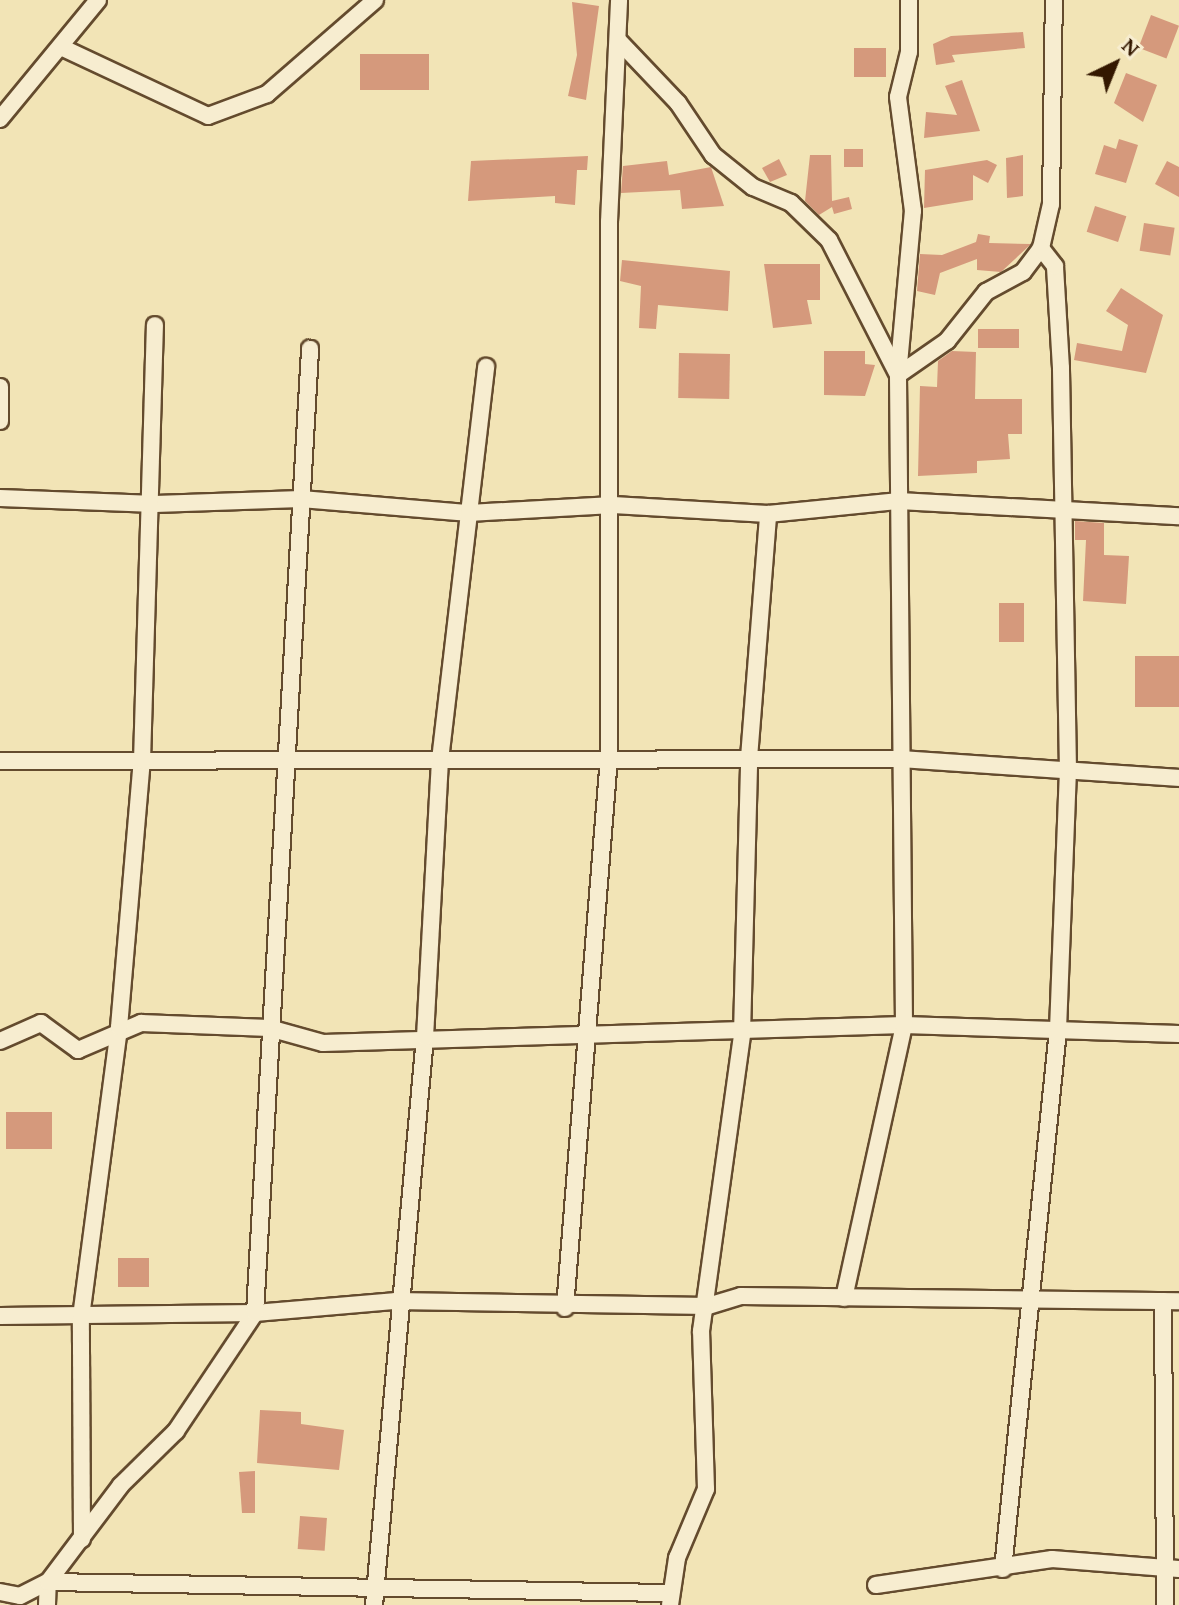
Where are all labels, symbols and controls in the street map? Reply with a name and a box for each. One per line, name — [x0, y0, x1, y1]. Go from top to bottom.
north arrow — [1075, 24, 1155, 104]
text: N — [1115, 30, 1148, 63]

